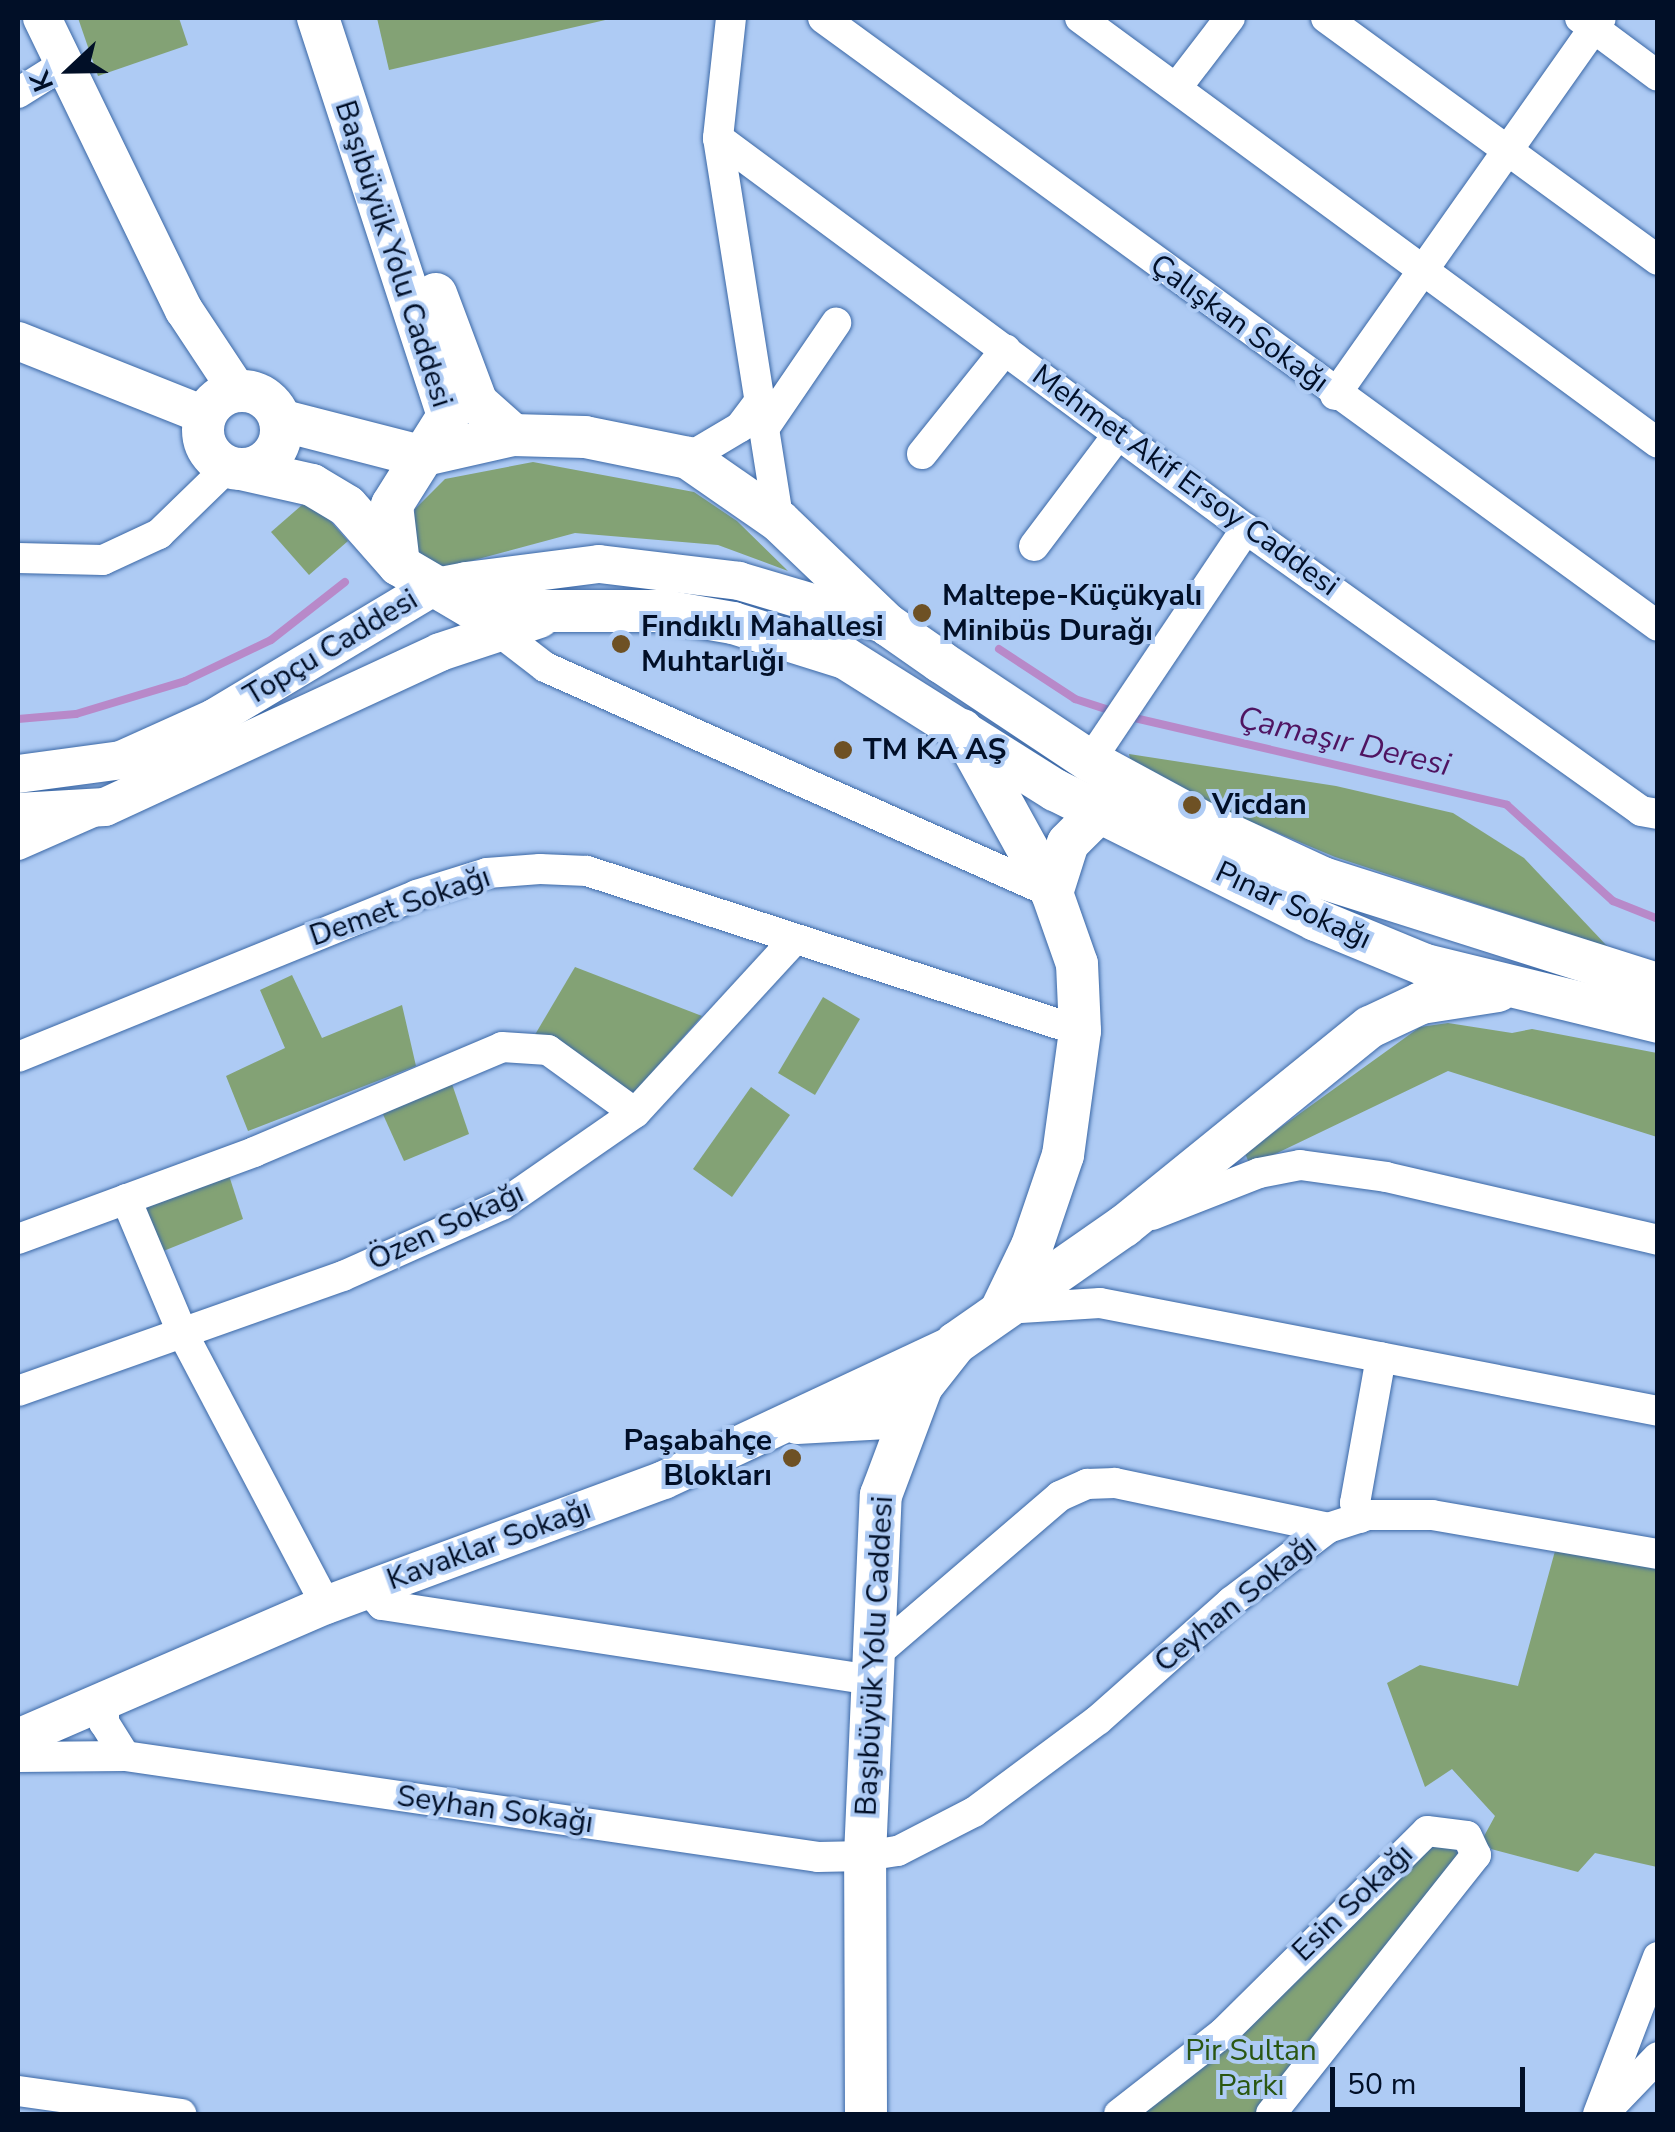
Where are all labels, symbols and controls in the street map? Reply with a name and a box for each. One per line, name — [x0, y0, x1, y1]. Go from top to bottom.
north arrow — [20, 20, 120, 120]
text: K — [21, 66, 63, 97]
street label: Başıbüyük Yolu Caddesi — [326, 96, 460, 412]
street label: Çalışkan Sokağı — [1143, 247, 1335, 401]
street label: Mehmet Akif Ersoy Caddesi — [1025, 358, 1345, 604]
place label: Maltepe-Küçükyalı Minibüs Durağı — [942, 578, 1202, 648]
street label: Topçu Caddesi — [238, 582, 424, 714]
marker: Maltepe-Küçükyalı Minibüs Durağı — [911, 602, 933, 624]
place label: Fındıklı Mahallesi Muhtarlığı — [641, 609, 884, 680]
marker: Fındıklı Mahallesi Muhtarlığı — [610, 633, 632, 655]
water label: Çamaşır Deresi — [1234, 699, 1454, 785]
place label: TM KA AŞ — [863, 732, 1006, 768]
marker: TM KA AŞ — [832, 739, 854, 761]
place label: Vicdan — [1212, 787, 1307, 823]
marker: Vicdan — [1181, 794, 1203, 816]
street label: Pınar Sokağı — [1210, 854, 1376, 958]
street label: Demet Sokağı — [305, 859, 495, 955]
street label: Özen Sokağı — [362, 1175, 530, 1279]
place label: Paşabahçe Blokları — [624, 1423, 772, 1494]
marker: Paşabahçe Blokları — [781, 1447, 803, 1469]
street label: Kavaklar Sokağı — [382, 1491, 596, 1599]
street label: Başıbüyük Yolu Caddesi — [849, 1495, 901, 1817]
street label: Ceyhan Sokağı — [1148, 1528, 1324, 1680]
street label: Seyhan Sokağı — [395, 1778, 595, 1842]
street label: Esin Sokağı — [1285, 1837, 1421, 1969]
park label: Pir Sultan Parkı — [1185, 2033, 1317, 2104]
scale bar — [1335, 2047, 1530, 2109]
text: 50 m — [1347, 2064, 1416, 2105]

